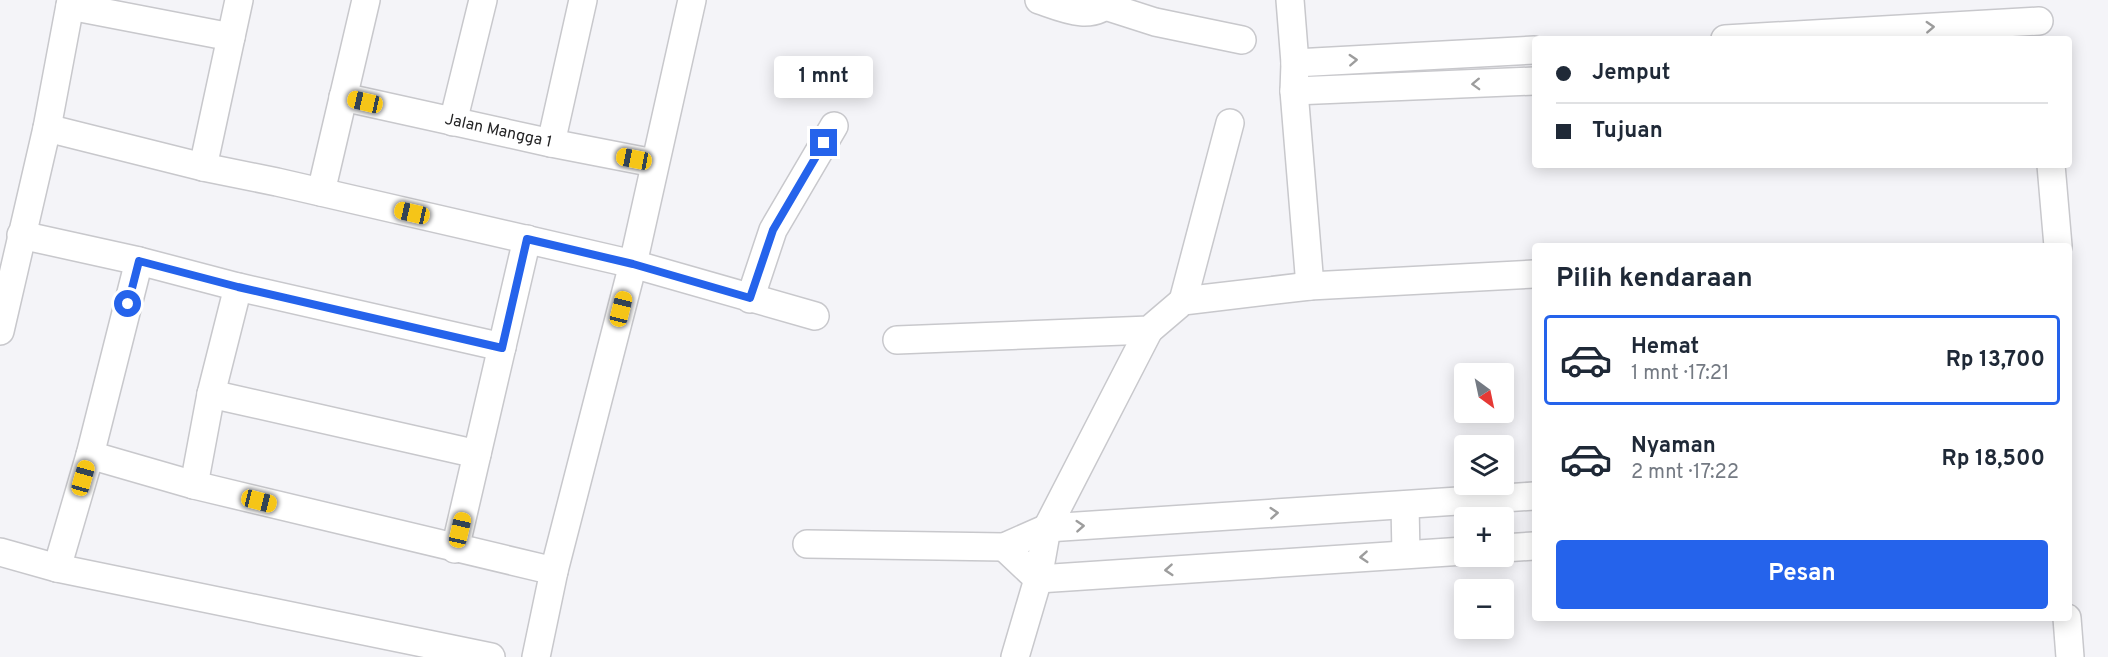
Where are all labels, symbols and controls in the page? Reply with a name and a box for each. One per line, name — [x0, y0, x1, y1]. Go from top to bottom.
one-way arrow — [1925, 21, 1934, 34]
one-way arrow — [1349, 54, 1358, 67]
callout: 1 mnt — [774, 56, 874, 98]
text: Jemput — [1592, 60, 1670, 87]
text: 1 mnt — [798, 64, 849, 90]
one-way arrow — [1472, 77, 1481, 90]
car — [345, 89, 385, 115]
street label: Jalan Mangga 1 — [443, 110, 554, 153]
text: Tujuan — [1592, 118, 1663, 145]
route end — [810, 129, 837, 156]
car — [615, 147, 653, 171]
car — [392, 200, 432, 226]
text: Pilih kendaraan — [1556, 262, 1753, 296]
car — [608, 289, 634, 329]
route start — [114, 290, 141, 317]
icon: car — [1559, 333, 1613, 387]
text: Hemat — [1631, 334, 1699, 361]
text: Rp 13,700 — [1946, 347, 2045, 374]
text: 1 mnt · 17:21 — [1631, 361, 1730, 387]
north arrow — [1454, 363, 1514, 423]
map controls — [1454, 363, 1514, 639]
icon: car — [1559, 432, 1613, 486]
text: Nyaman — [1631, 433, 1716, 460]
button: layers — [1454, 435, 1514, 495]
text: Rp 18,500 — [1942, 446, 2045, 473]
car — [69, 458, 97, 498]
text: 2 mnt · 17:22 — [1631, 460, 1739, 486]
car — [239, 488, 279, 514]
one-way arrow — [1270, 507, 1279, 520]
button: + — [1454, 507, 1514, 567]
car — [447, 510, 473, 550]
one-way arrow — [1075, 519, 1084, 532]
button: Pesan — [1556, 540, 2048, 609]
one-way arrow — [1359, 551, 1368, 564]
one-way arrow — [1165, 563, 1174, 576]
button: − — [1454, 579, 1514, 639]

